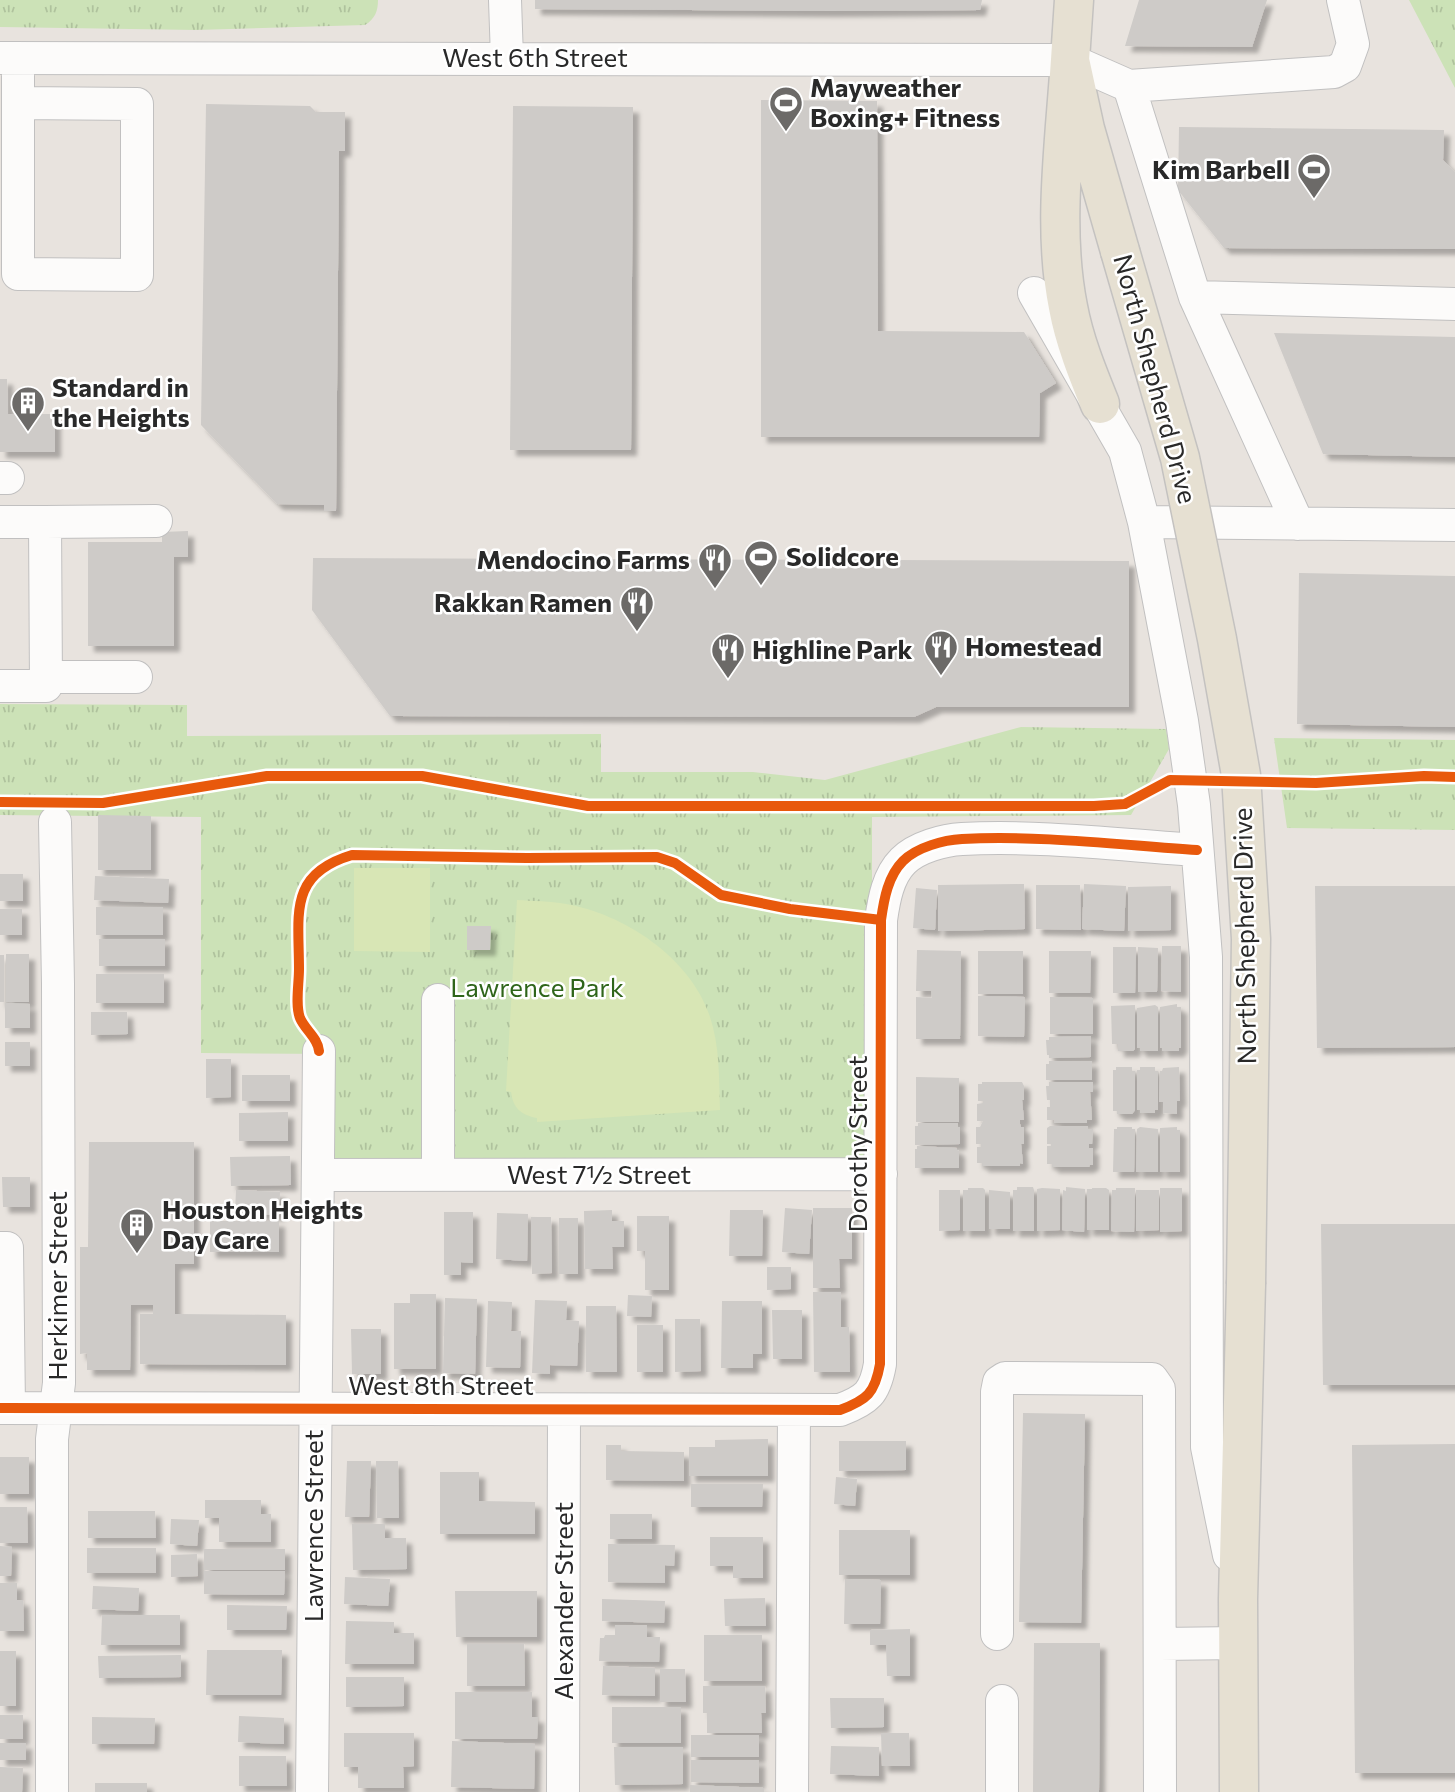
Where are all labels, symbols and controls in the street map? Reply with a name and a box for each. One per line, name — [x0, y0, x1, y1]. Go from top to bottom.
street label: West 6th Street — [442, 41, 628, 72]
place label: Mayweather Boxing+ Fitness — [810, 71, 1000, 132]
sports icon: Mayweather Boxing+ Fitness — [767, 84, 805, 133]
sports icon: Kim Barbell — [1295, 151, 1333, 200]
place label: Kim Barbell — [1152, 153, 1290, 184]
street label: North Shepherd Drive — [1108, 251, 1205, 507]
place label: Standard in the Heights — [52, 371, 190, 432]
building icon: Standard in the Heights — [9, 384, 47, 433]
sports icon: Solidcore — [742, 538, 780, 587]
place label: Solidcore — [786, 540, 899, 571]
restaurant icon: Mendocino Farms — [696, 541, 734, 590]
place label: Mendocino Farms — [477, 543, 690, 574]
restaurant icon: Rakkan Ramen — [618, 584, 656, 633]
place label: Rakkan Ramen — [434, 586, 612, 617]
restaurant icon: Homestead — [922, 628, 960, 677]
place label: Homestead — [965, 630, 1102, 661]
restaurant icon: Highline Park — [709, 631, 747, 680]
place label: Highline Park — [752, 633, 912, 664]
street label: North Shepherd Drive — [1226, 807, 1261, 1065]
park label: Lawrence Park — [450, 971, 624, 1002]
street label: Dorothy Street — [841, 1055, 872, 1233]
street label: West 7½ Street — [507, 1158, 691, 1189]
street label: Herkimer Street — [41, 1191, 72, 1381]
place label: Houston Heights Day Care — [162, 1193, 363, 1254]
building icon: Houston Heights Day Care — [118, 1206, 156, 1255]
street label: West 8th Street — [348, 1369, 534, 1400]
street label: Lawrence Street — [297, 1430, 328, 1622]
street label: Alexander Street — [547, 1502, 578, 1700]

